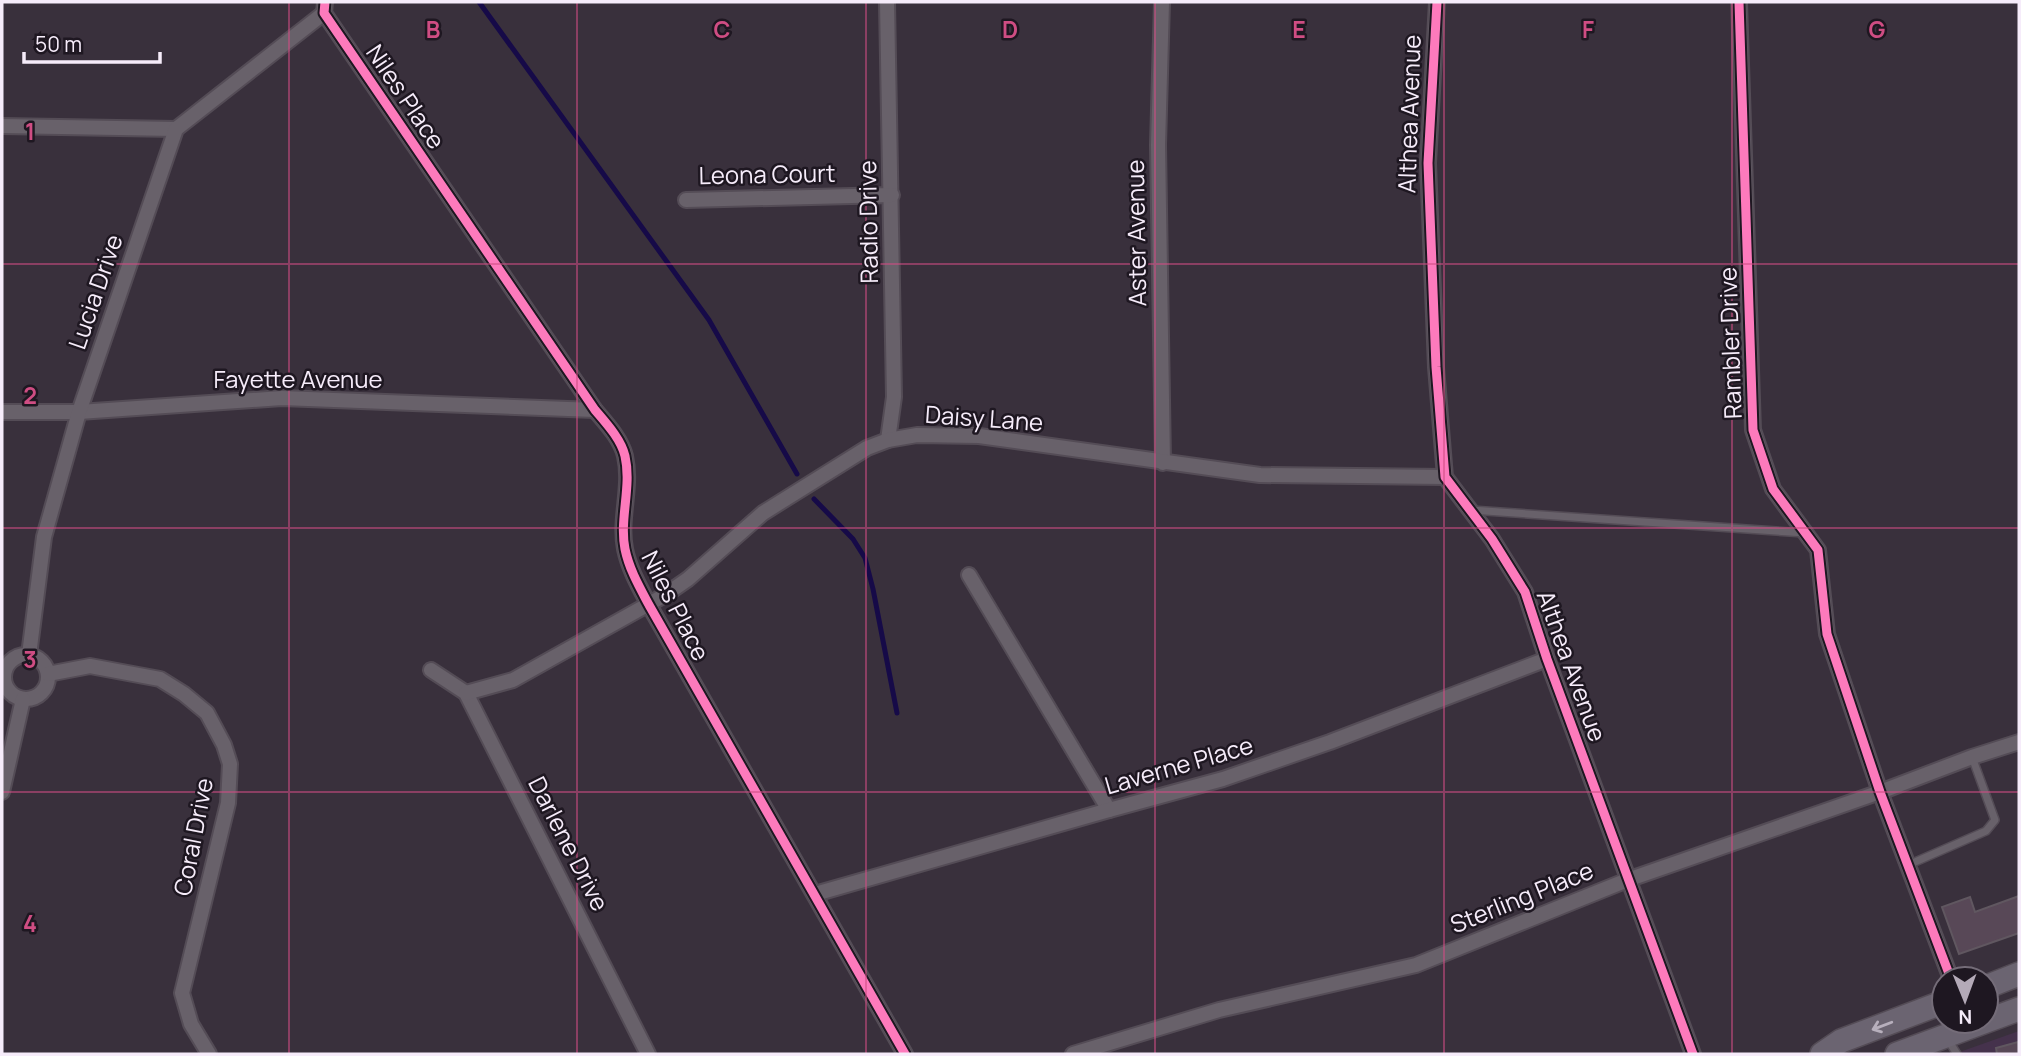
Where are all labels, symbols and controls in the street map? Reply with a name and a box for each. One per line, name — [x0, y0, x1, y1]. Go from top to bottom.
text: B — [426, 13, 440, 45]
text: C — [714, 13, 731, 45]
text: D — [1002, 13, 1018, 45]
text: E — [1292, 13, 1306, 45]
text: F — [1582, 13, 1594, 45]
text: G — [1869, 13, 1886, 45]
scale bar — [24, 21, 161, 65]
text: 50 m — [35, 30, 82, 58]
street label: Althea Avenue — [1389, 34, 1428, 194]
street label: Niles Place — [359, 37, 453, 155]
text: 1 — [25, 115, 35, 147]
street label: Leona Court — [698, 156, 836, 191]
street label: Aster Avenue — [1118, 159, 1153, 307]
street label: Radio Drive — [850, 160, 885, 284]
street label: Lucia Drive — [60, 230, 130, 353]
street label: Rambler Drive — [1710, 266, 1749, 420]
street label: Fayette Avenue — [213, 362, 383, 395]
text: 2 — [23, 379, 37, 411]
street label: Daisy Lane — [924, 397, 1044, 438]
street label: Niles Place — [635, 545, 718, 666]
street label: Althea Avenue — [1530, 585, 1615, 746]
text: 3 — [23, 643, 37, 675]
street label: Laverne Place — [1101, 728, 1257, 801]
street label: Darlene Drive — [521, 771, 617, 916]
street label: Coral Drive — [165, 775, 220, 898]
street label: Sterling Place — [1445, 853, 1598, 940]
text: 4 — [23, 907, 37, 939]
north arrow — [1930, 965, 2000, 1035]
text: N — [1958, 1004, 1972, 1030]
one-way arrow — [1871, 1020, 1893, 1033]

